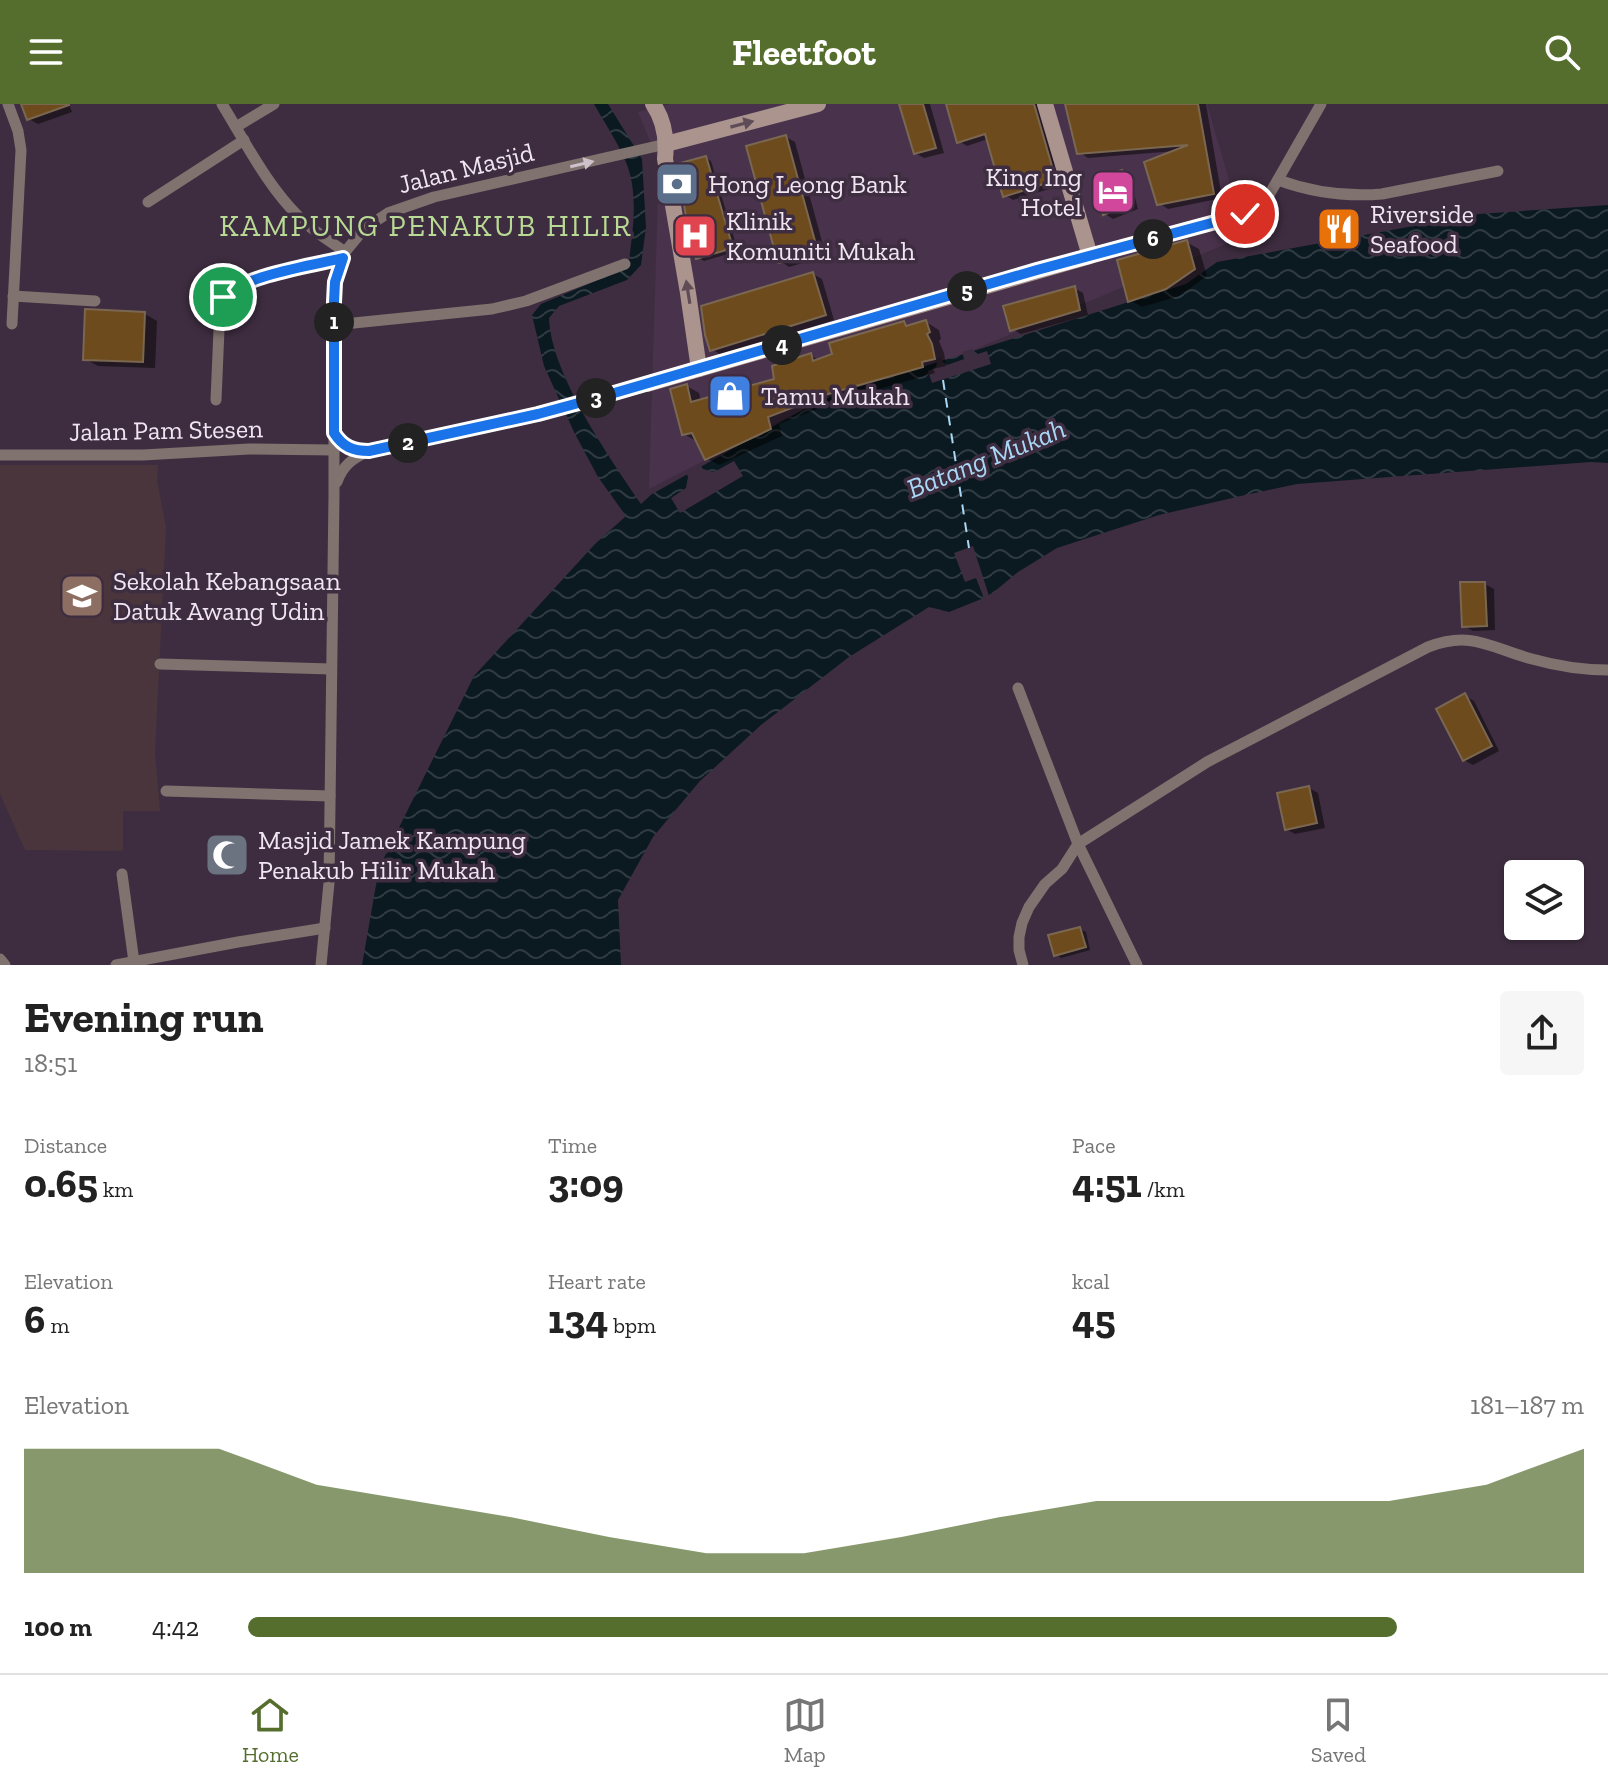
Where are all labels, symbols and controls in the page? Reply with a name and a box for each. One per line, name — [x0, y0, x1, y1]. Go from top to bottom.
icon: menu — [24, 30, 68, 74]
icon: search — [1540, 30, 1584, 74]
text: Fleetfoot — [732, 31, 876, 74]
one-way arrow — [729, 118, 754, 130]
street label: Jalan Masjid — [395, 136, 537, 200]
one-way arrow — [569, 157, 594, 170]
bank icon: Hong Leong Bank — [653, 160, 701, 208]
place label: King Ing Hotel — [985, 161, 1082, 223]
place label: Hong Leong Bank — [708, 168, 907, 200]
hotel icon: King Ing Hotel — [1089, 168, 1137, 216]
pin — [1211, 180, 1279, 248]
icon: check — [1223, 192, 1267, 236]
place label: Riverside Seafood — [1370, 198, 1474, 260]
place label: Klinik Komuniti Mukah — [726, 205, 916, 267]
restaurant icon: Riverside Seafood — [1315, 205, 1363, 253]
district label: KAMPUNG PENAKUB HILIR — [219, 208, 633, 244]
hospital icon: Klinik Komuniti Mukah — [671, 212, 719, 260]
pin: 6 — [1133, 219, 1173, 259]
text: 6 — [1147, 225, 1159, 252]
pin — [189, 263, 257, 331]
pin: 5 — [947, 271, 987, 311]
icon: arrive — [201, 275, 245, 319]
text: 5 — [961, 277, 973, 304]
one-way arrow — [681, 279, 693, 304]
pin: 1 — [314, 302, 354, 342]
text: 1 — [330, 308, 338, 335]
pin: 4 — [762, 325, 802, 365]
text: 4 — [776, 331, 788, 358]
shop icon: Tamu Mukah — [706, 372, 754, 420]
pin: 3 — [576, 378, 616, 418]
place label: Tamu Mukah — [761, 380, 910, 412]
text: 3 — [590, 384, 602, 411]
street label: Jalan Pam Stesen — [69, 412, 263, 448]
water label: Batang Mukah — [902, 412, 1070, 505]
pin: 2 — [388, 423, 428, 463]
text: 2 — [402, 429, 414, 456]
place label: Sekolah Kebangsaan Datuk Awang Udin — [113, 565, 341, 627]
school or university icon: Sekolah Kebangsaan Datuk Awang Udin — [58, 572, 106, 620]
place label: Masjid Jamek Kampung Penakub Hilir Mukah — [258, 824, 526, 886]
mosque icon: Masjid Jamek Kampung Penakub Hilir Mukah — [203, 831, 251, 879]
map controls — [1504, 860, 1584, 940]
button: layers — [1504, 860, 1584, 940]
text: Evening run — [24, 990, 264, 1043]
button: share — [1500, 991, 1584, 1075]
text: 18:51 — [24, 1047, 77, 1079]
text: Distance — [24, 1132, 107, 1159]
text: Time — [548, 1132, 597, 1159]
text: Pace — [1072, 1132, 1116, 1159]
text: 0.65 — [24, 1159, 98, 1207]
text: 3:09 — [548, 1159, 624, 1207]
text: 4:51 — [1072, 1159, 1142, 1207]
text: km — [98, 1176, 133, 1203]
text: /km — [1142, 1176, 1185, 1203]
text: Elevation — [24, 1268, 113, 1295]
text: Heart rate — [548, 1268, 646, 1295]
text: kcal — [1072, 1268, 1110, 1295]
text: 6 — [24, 1295, 45, 1343]
text: 134 — [548, 1295, 608, 1343]
text: 45 — [1072, 1295, 1116, 1343]
text: m — [45, 1312, 69, 1339]
text: bpm — [608, 1312, 656, 1339]
text: Elevation — [24, 1389, 129, 1421]
text: 181–187 m — [1470, 1389, 1584, 1421]
text: 100 m — [24, 1611, 92, 1643]
text: 4:42 — [152, 1611, 199, 1643]
tab: Home — [242, 1693, 299, 1768]
tab: Map — [783, 1693, 827, 1768]
tab: Saved — [1311, 1693, 1366, 1768]

